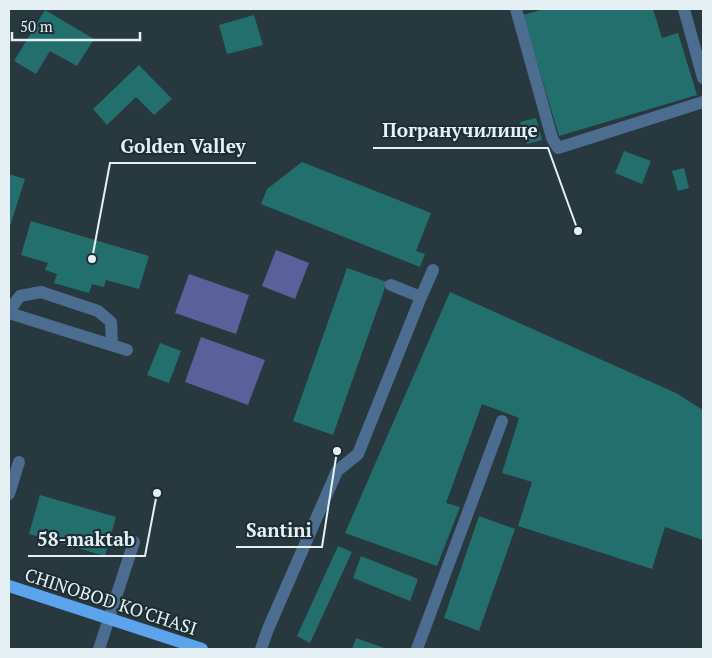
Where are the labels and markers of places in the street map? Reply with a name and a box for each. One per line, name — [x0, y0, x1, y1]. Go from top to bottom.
callout: Погранучилище — [373, 114, 548, 148]
callout: Golden Valley — [110, 129, 256, 163]
callout: Santini — [236, 513, 322, 547]
callout: 58-maktab — [28, 522, 145, 556]

